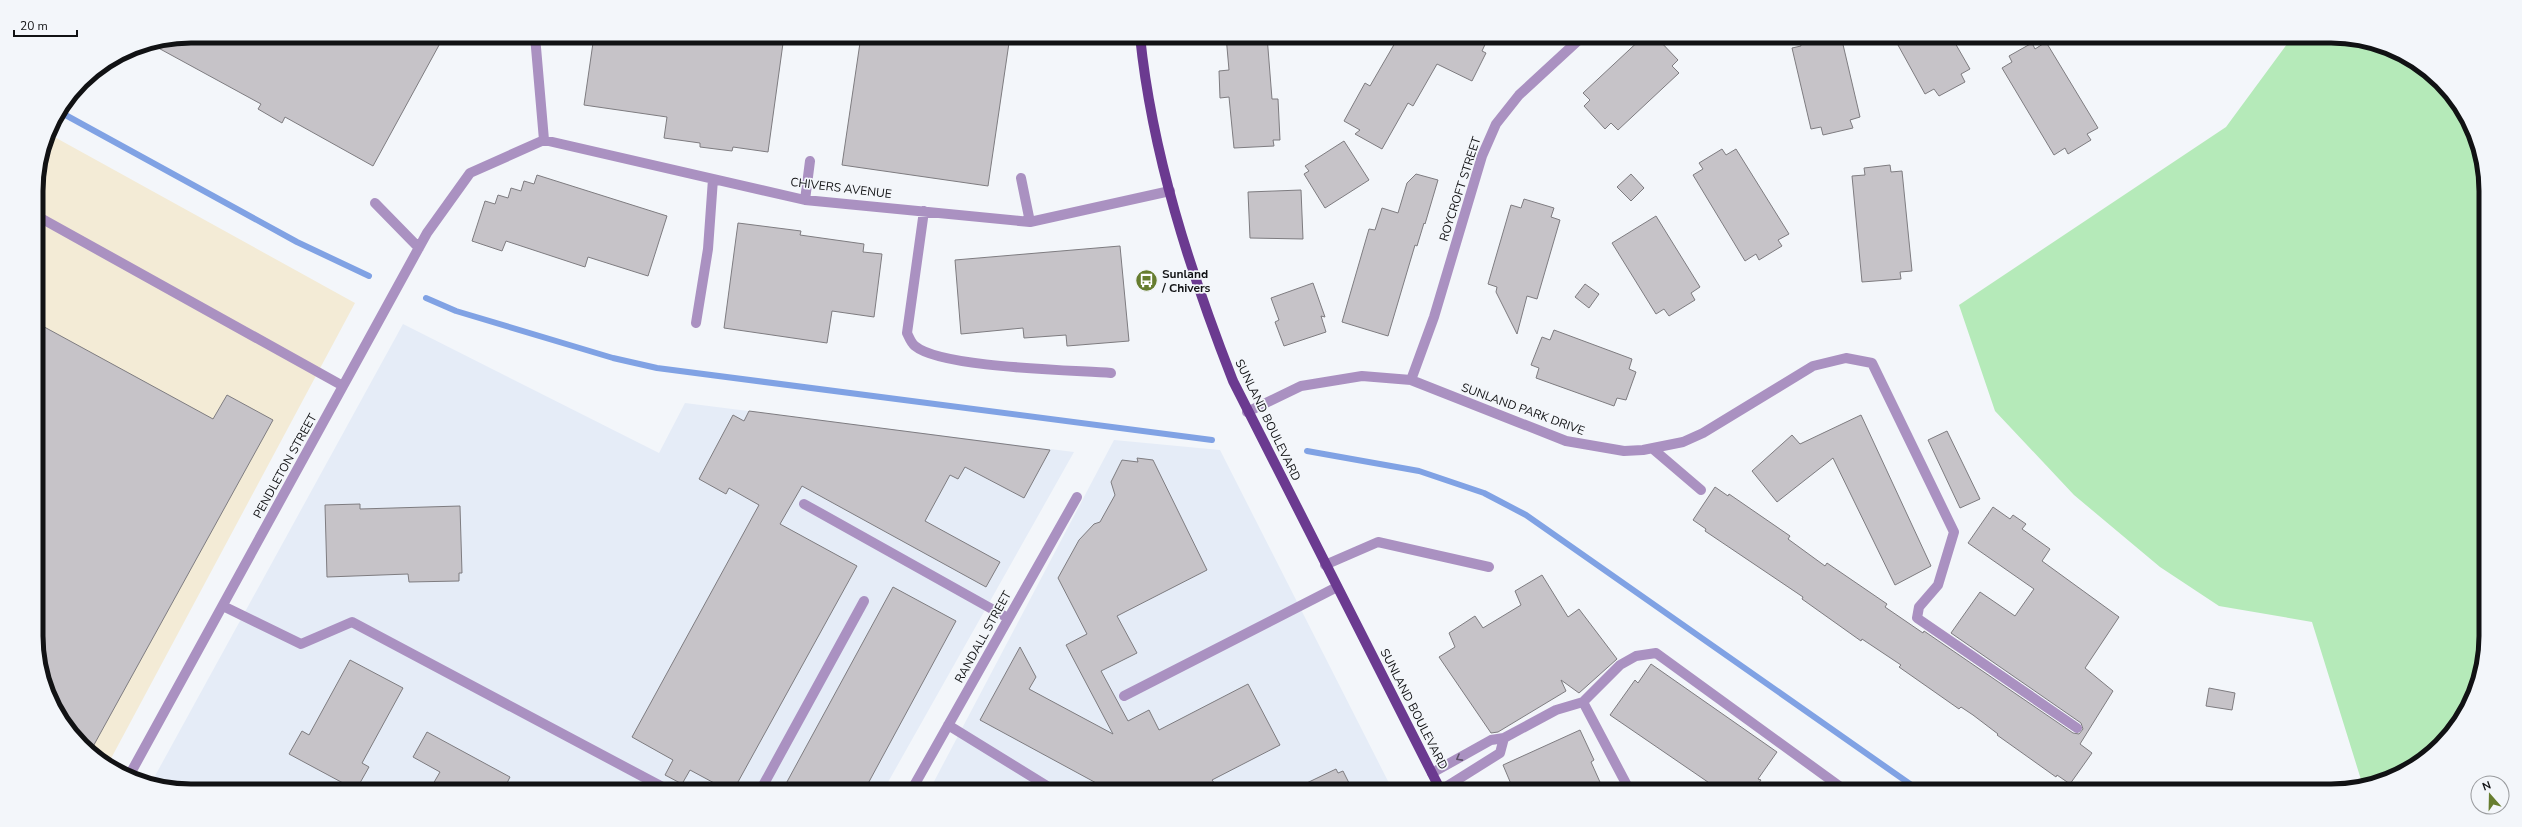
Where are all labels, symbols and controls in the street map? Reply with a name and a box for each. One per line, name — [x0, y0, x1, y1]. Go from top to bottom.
scale bar — [14, 12, 77, 38]
text: 20 m — [20, 18, 48, 34]
street label: ROYCROFT STREET — [1436, 134, 1485, 243]
street label: CHIVERS AVENUE — [789, 174, 893, 202]
place label: Sunland / Chivers — [1161, 266, 1211, 296]
bus stop icon: Sunland / Chivers — [1133, 268, 1159, 294]
street label: SUNLAND BOULEVARD — [1232, 356, 1305, 484]
street label: SUNLAND PARK DRIVE — [1459, 379, 1587, 439]
street label: PENDLETON STREET — [250, 410, 321, 521]
street label: RANDALL STREET — [951, 588, 1015, 686]
street label: SUNLAND BOULEVARD — [1377, 646, 1452, 772]
one-way arrow — [1456, 753, 1463, 760]
north arrow — [2470, 775, 2510, 815]
text: N — [2480, 778, 2493, 795]

